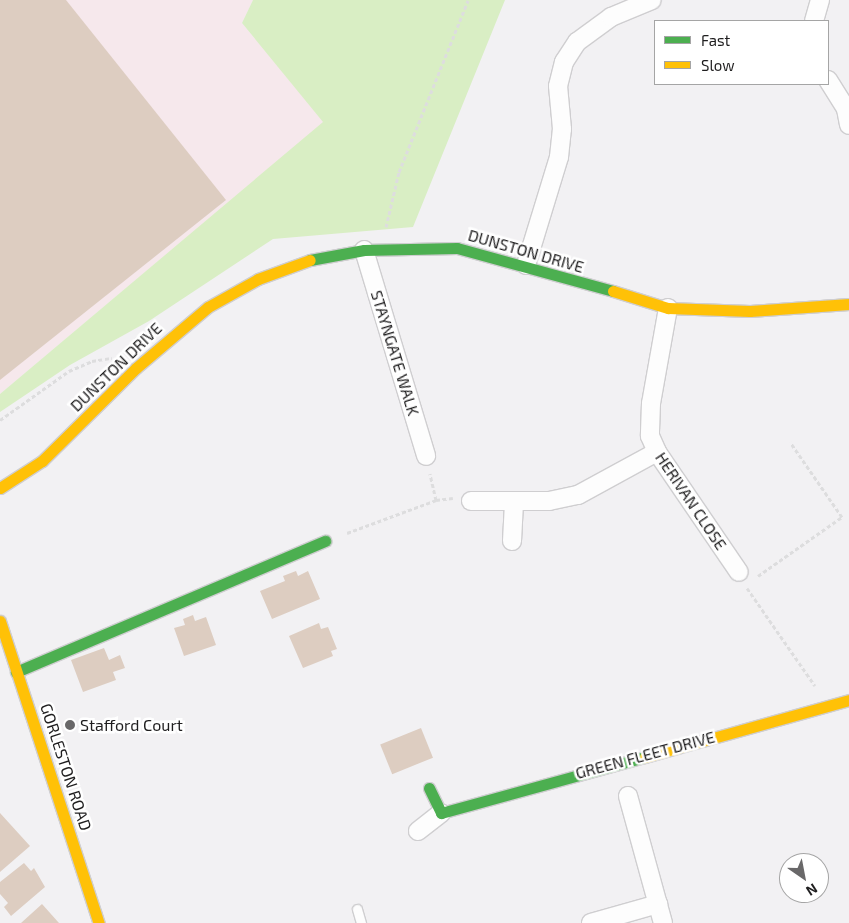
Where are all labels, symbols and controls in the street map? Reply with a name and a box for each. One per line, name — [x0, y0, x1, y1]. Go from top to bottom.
legend — [654, 20, 829, 85]
text: Fast — [701, 31, 730, 49]
text: Slow — [701, 56, 735, 74]
street label: DUNSTON DRIVE — [466, 225, 586, 277]
street label: STAYNGATE WALK — [367, 288, 423, 418]
street label: DUNSTON DRIVE — [66, 319, 166, 415]
street label: HERIVAN CLOSE — [651, 449, 731, 553]
street label: GORLESTON ROAD — [36, 701, 96, 833]
place label: Stafford Court — [80, 715, 183, 735]
marker: Stafford Court — [64, 719, 76, 731]
street label: GREEN FLEET DRIVE — [573, 727, 717, 783]
north arrow — [779, 853, 829, 903]
text: N — [803, 880, 821, 900]

